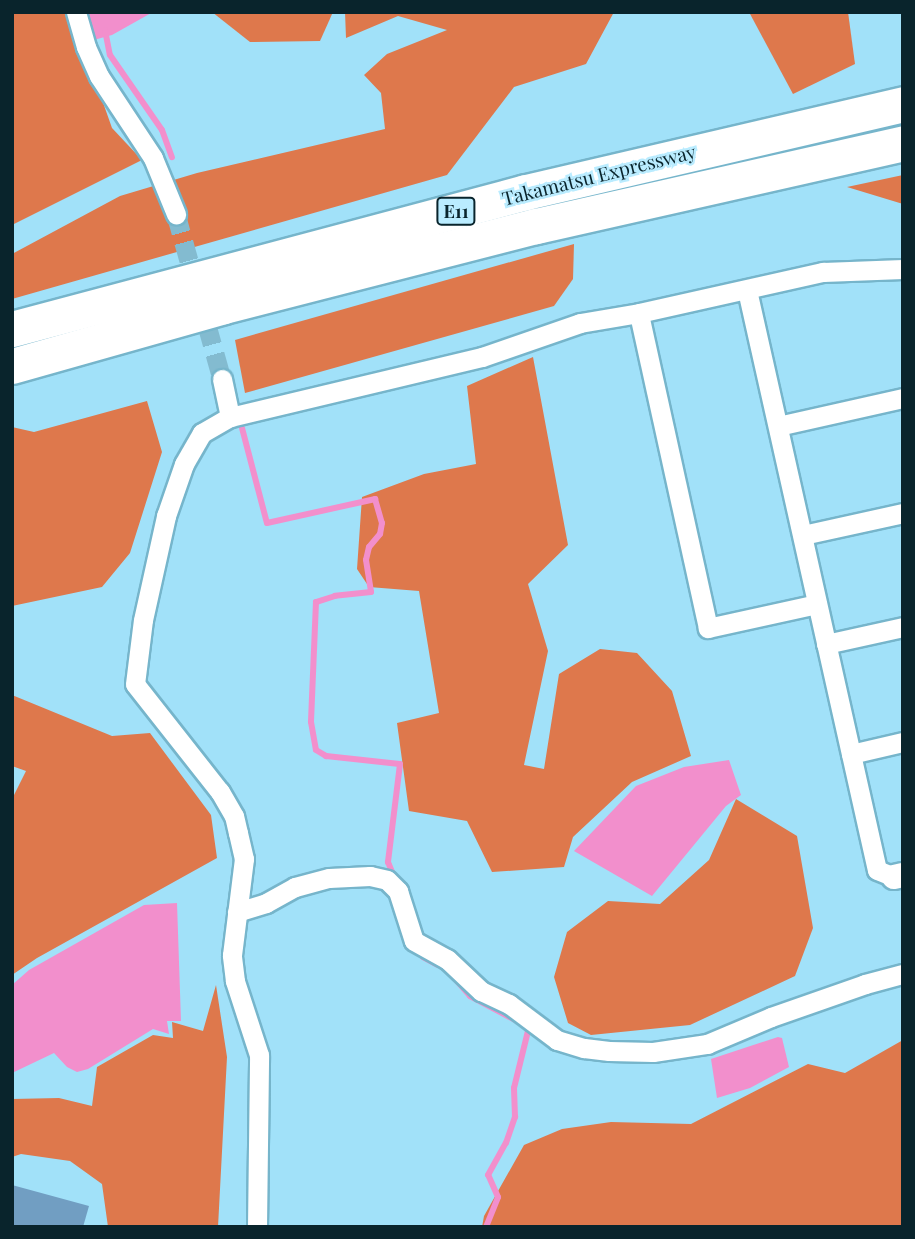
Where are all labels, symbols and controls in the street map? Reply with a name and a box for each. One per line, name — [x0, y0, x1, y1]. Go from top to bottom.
street label: Takamatsu Expressway — [500, 140, 698, 210]
road number: E11 — [435, 196, 477, 226]

